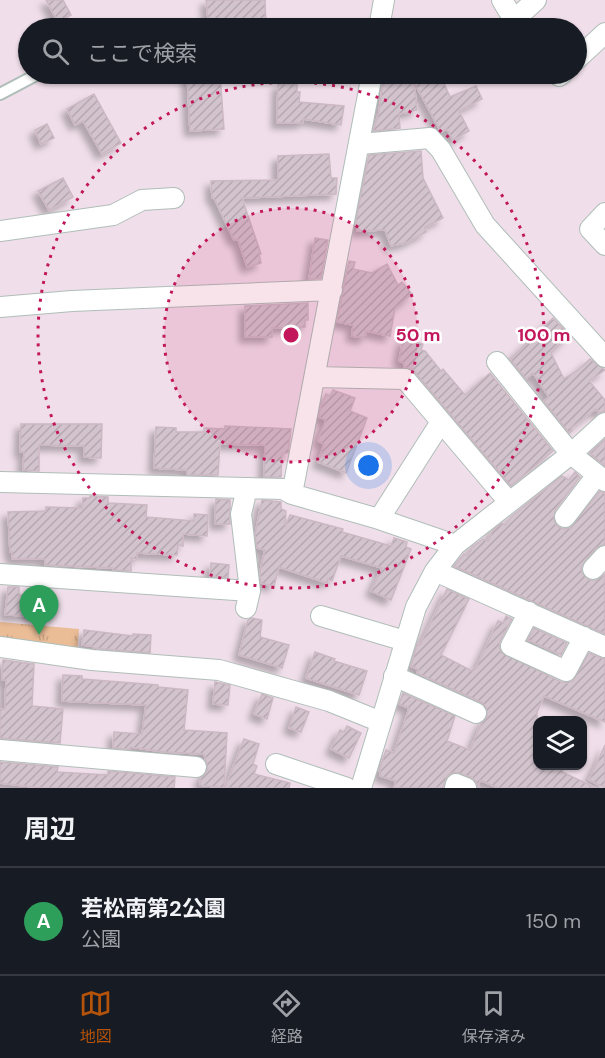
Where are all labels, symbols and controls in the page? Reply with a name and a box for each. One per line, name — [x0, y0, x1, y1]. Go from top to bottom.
search box — [18, 18, 587, 84]
icon: search — [39, 35, 72, 68]
text: ここで検索 — [87, 39, 197, 68]
text: 50 m — [395, 323, 441, 347]
text: 100 m — [517, 323, 571, 347]
centre of rings — [281, 325, 301, 345]
your location — [354, 451, 383, 480]
pin: A — [20, 586, 58, 635]
map controls — [533, 716, 587, 770]
button: layers — [533, 716, 587, 770]
text: 周辺 — [24, 812, 76, 846]
text: 若松南第2公園 — [81, 894, 226, 923]
text: A — [36, 908, 51, 934]
text: 150 m — [526, 908, 581, 934]
text: 公園 — [81, 926, 121, 952]
tab: 地図 — [79, 987, 112, 1047]
tab: 経路 — [270, 987, 303, 1047]
tab: 保存済み — [462, 987, 526, 1047]

